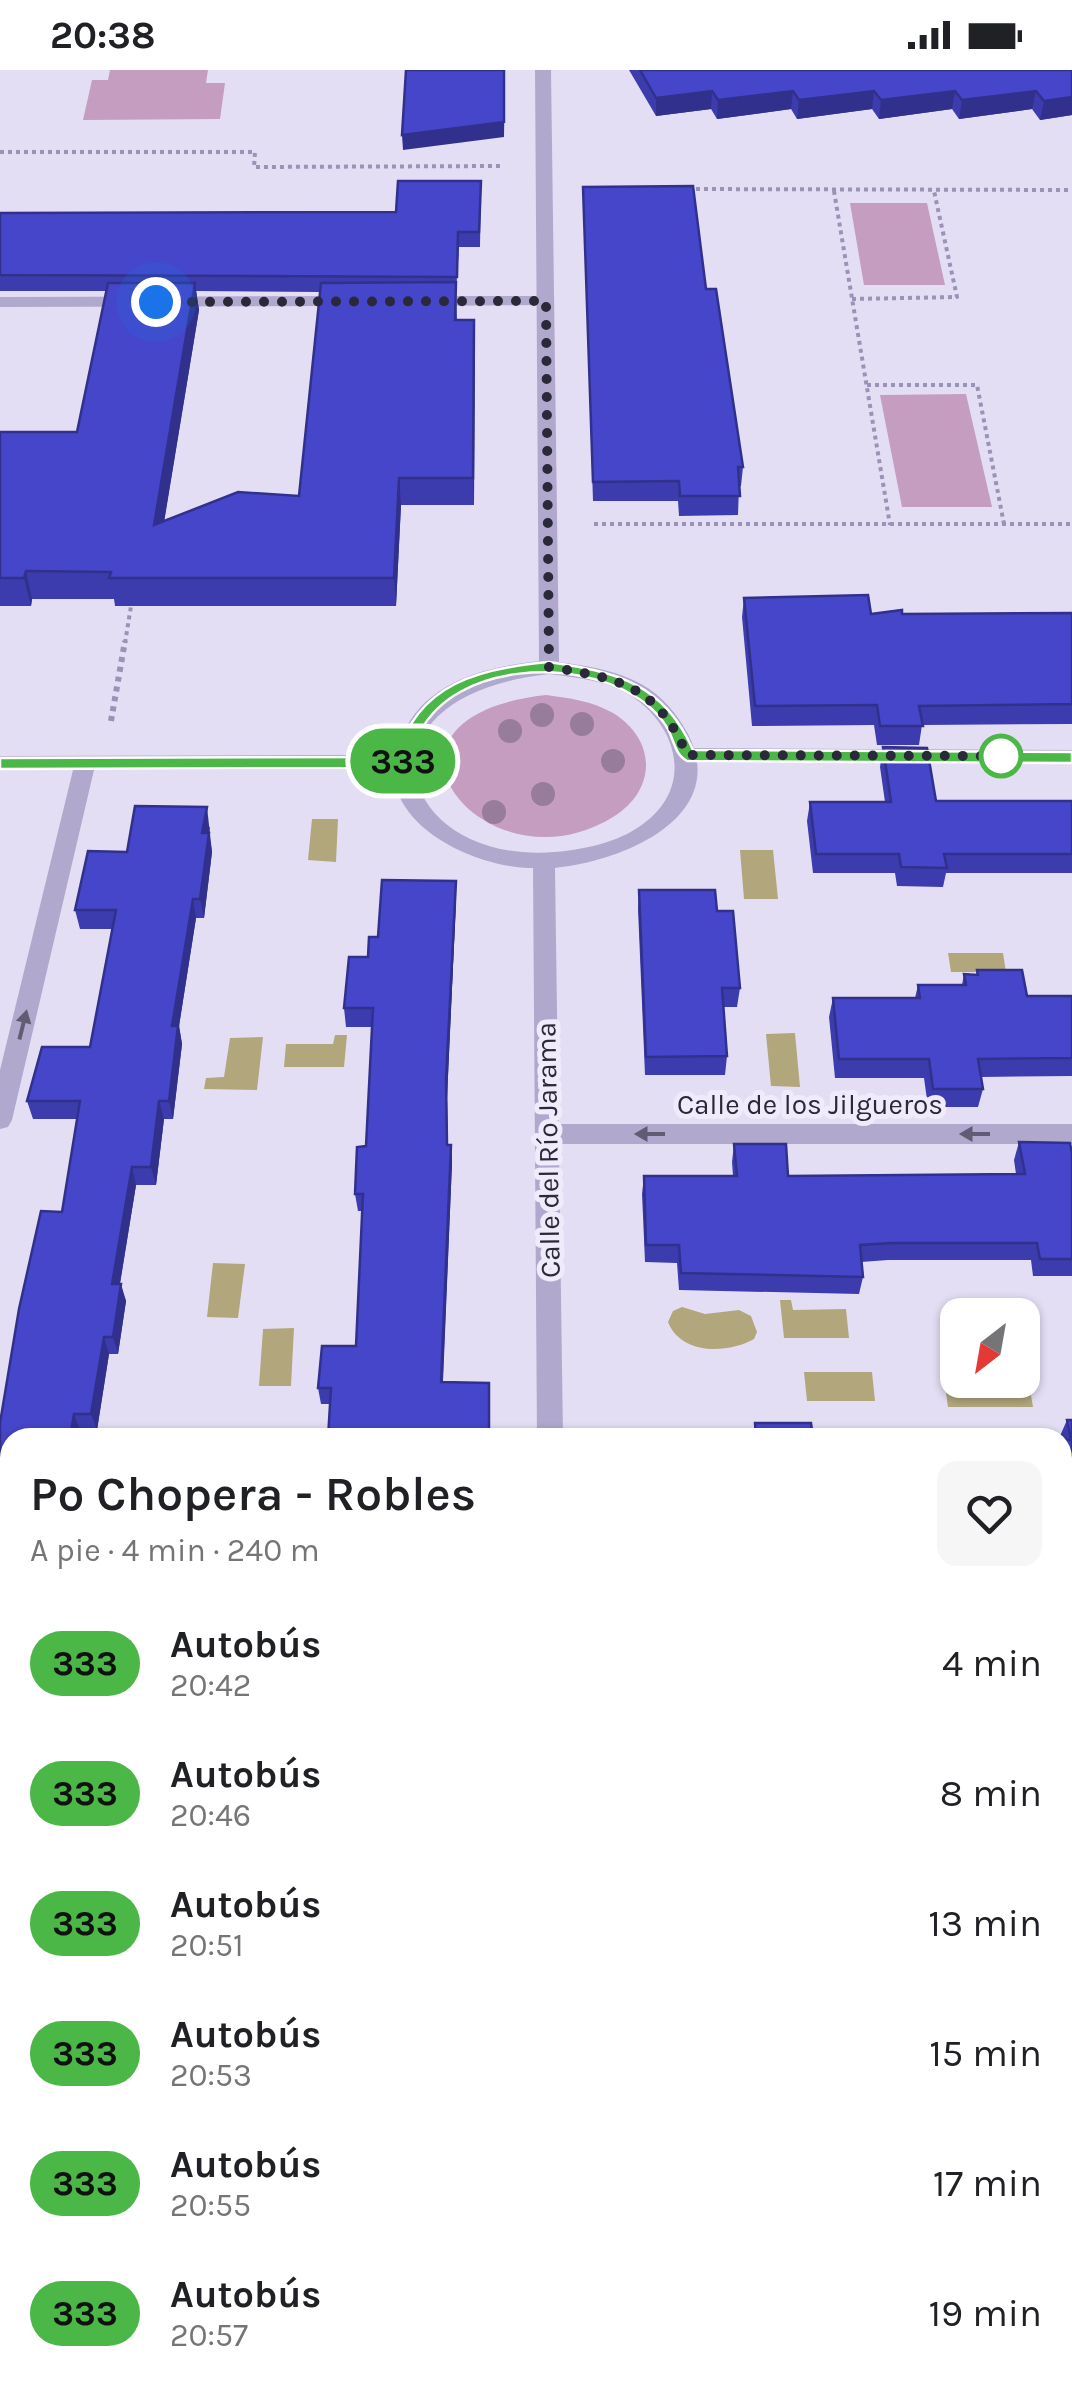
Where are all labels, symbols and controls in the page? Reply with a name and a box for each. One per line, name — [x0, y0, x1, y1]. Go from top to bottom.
text: 20:38 — [50, 13, 155, 58]
your location — [131, 277, 181, 327]
line badge: 333 — [346, 728, 460, 794]
unlabelled marker — [980, 735, 1022, 777]
text: 333 — [370, 741, 436, 782]
one-way arrow — [16, 1009, 31, 1040]
street label: Calle del Río Jarama — [529, 1022, 567, 1278]
street label: Calle de los Jilgueros — [677, 1088, 943, 1121]
one-way arrow — [633, 1126, 665, 1142]
one-way arrow — [958, 1126, 990, 1142]
north arrow — [940, 1298, 1040, 1398]
map controls — [940, 1298, 1040, 1398]
button: heart — [937, 1461, 1042, 1566]
text: Pº Chopera - Robles — [30, 1466, 476, 1522]
text: A pie · 4 min · 240 m — [30, 1532, 320, 1569]
text: Autobús — [170, 1622, 321, 1667]
text: 4 min — [942, 1641, 1042, 1686]
text: 333 — [52, 1643, 118, 1684]
text: 20:42 — [170, 1667, 251, 1704]
text: Autobús — [170, 1752, 321, 1797]
text: 8 min — [940, 1771, 1042, 1816]
text: 333 — [52, 1773, 118, 1814]
text: 20:46 — [170, 1797, 251, 1834]
text: Autobús — [170, 1882, 321, 1927]
text: 13 min — [928, 1901, 1042, 1946]
text: 333 — [52, 1903, 118, 1944]
text: 20:51 — [170, 1927, 244, 1964]
text: Autobús — [170, 2012, 321, 2057]
text: 15 min — [929, 2031, 1042, 2076]
text: 333 — [52, 2033, 118, 2074]
text: 20:53 — [170, 2057, 252, 2094]
text: Autobús — [170, 2142, 321, 2187]
text: 17 min — [933, 2161, 1042, 2206]
text: 333 — [52, 2163, 118, 2204]
text: 20:55 — [170, 2187, 251, 2224]
text: Autobús — [170, 2272, 321, 2317]
text: 19 min — [929, 2291, 1042, 2336]
text: 333 — [52, 2293, 118, 2334]
text: 20:57 — [170, 2317, 248, 2354]

